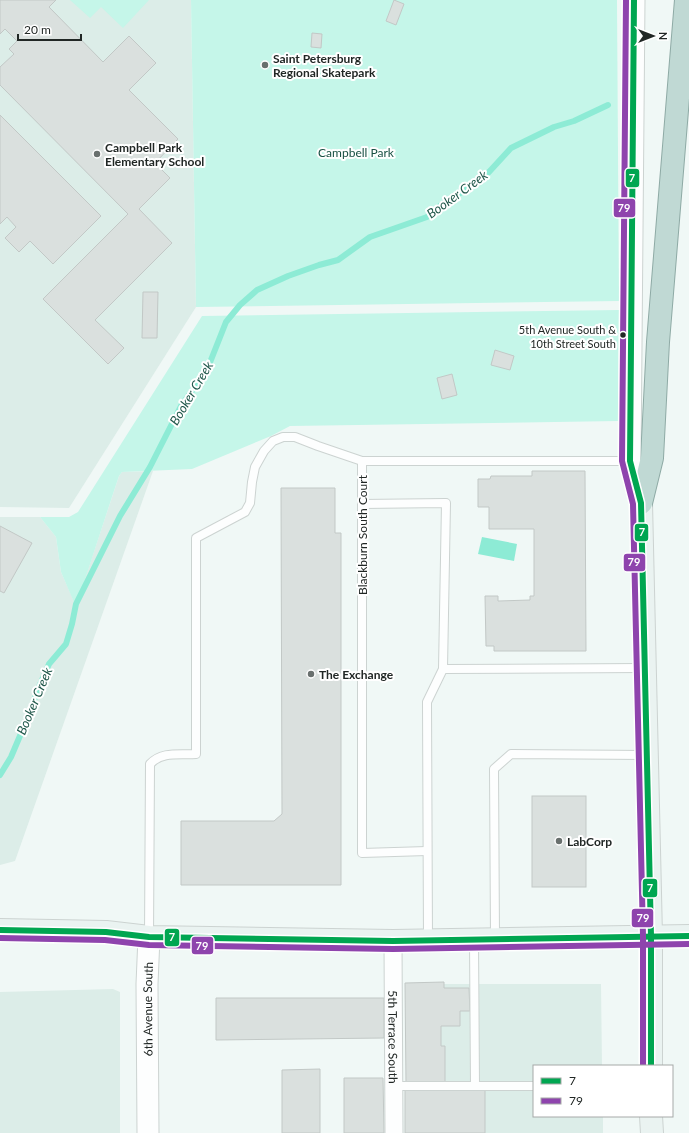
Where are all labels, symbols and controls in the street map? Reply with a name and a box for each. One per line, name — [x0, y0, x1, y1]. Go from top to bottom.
scale bar — [18, 16, 81, 42]
north arrow — [633, 16, 673, 56]
text: 20 m — [24, 22, 51, 37]
text: N — [657, 32, 670, 40]
place label: Saint Petersburg Regional Skatepark — [273, 51, 376, 80]
marker: Saint Petersburg Regional Skatepark — [260, 60, 270, 70]
place label: Campbell Park Elementary School — [105, 140, 204, 169]
park label: Campbell Park — [318, 145, 395, 160]
marker: Campbell Park Elementary School — [92, 149, 102, 159]
water label: Booker Creek — [423, 166, 491, 221]
line badge: 7 — [625, 168, 640, 188]
text: 7 — [629, 171, 635, 184]
line badge: 79 — [613, 198, 636, 218]
text: 79 — [618, 201, 630, 214]
place label: 5th Avenue South & 10th Street South — [519, 323, 616, 350]
marker: 5th Avenue South & 10th Street South — [618, 330, 628, 340]
water label: Booker Creek — [166, 358, 217, 428]
street label: Blackburn South Court — [355, 474, 370, 595]
line badge: 7 — [634, 523, 649, 542]
text: 7 — [639, 525, 645, 538]
line badge: 79 — [623, 553, 646, 572]
text: 79 — [628, 555, 640, 568]
water label: Booker Creek — [13, 664, 56, 737]
place label: The Exchange — [319, 667, 394, 682]
marker: The Exchange — [306, 669, 316, 679]
place label: LabCorp — [567, 834, 612, 849]
marker: LabCorp — [554, 836, 564, 846]
line badge: 7 — [642, 878, 658, 898]
text: 7 — [647, 881, 653, 894]
line badge: 79 — [631, 908, 654, 928]
text: 79 — [637, 911, 649, 924]
line badge: 7 — [164, 928, 180, 947]
text: 7 — [169, 930, 175, 943]
line badge: 79 — [191, 936, 214, 955]
text: 79 — [196, 939, 208, 952]
street label: 6th Avenue South — [139, 961, 155, 1056]
street label: 5th Terrace South — [386, 990, 401, 1084]
legend — [533, 1065, 673, 1117]
text: 7 — [569, 1073, 576, 1088]
text: 79 — [569, 1093, 583, 1108]

